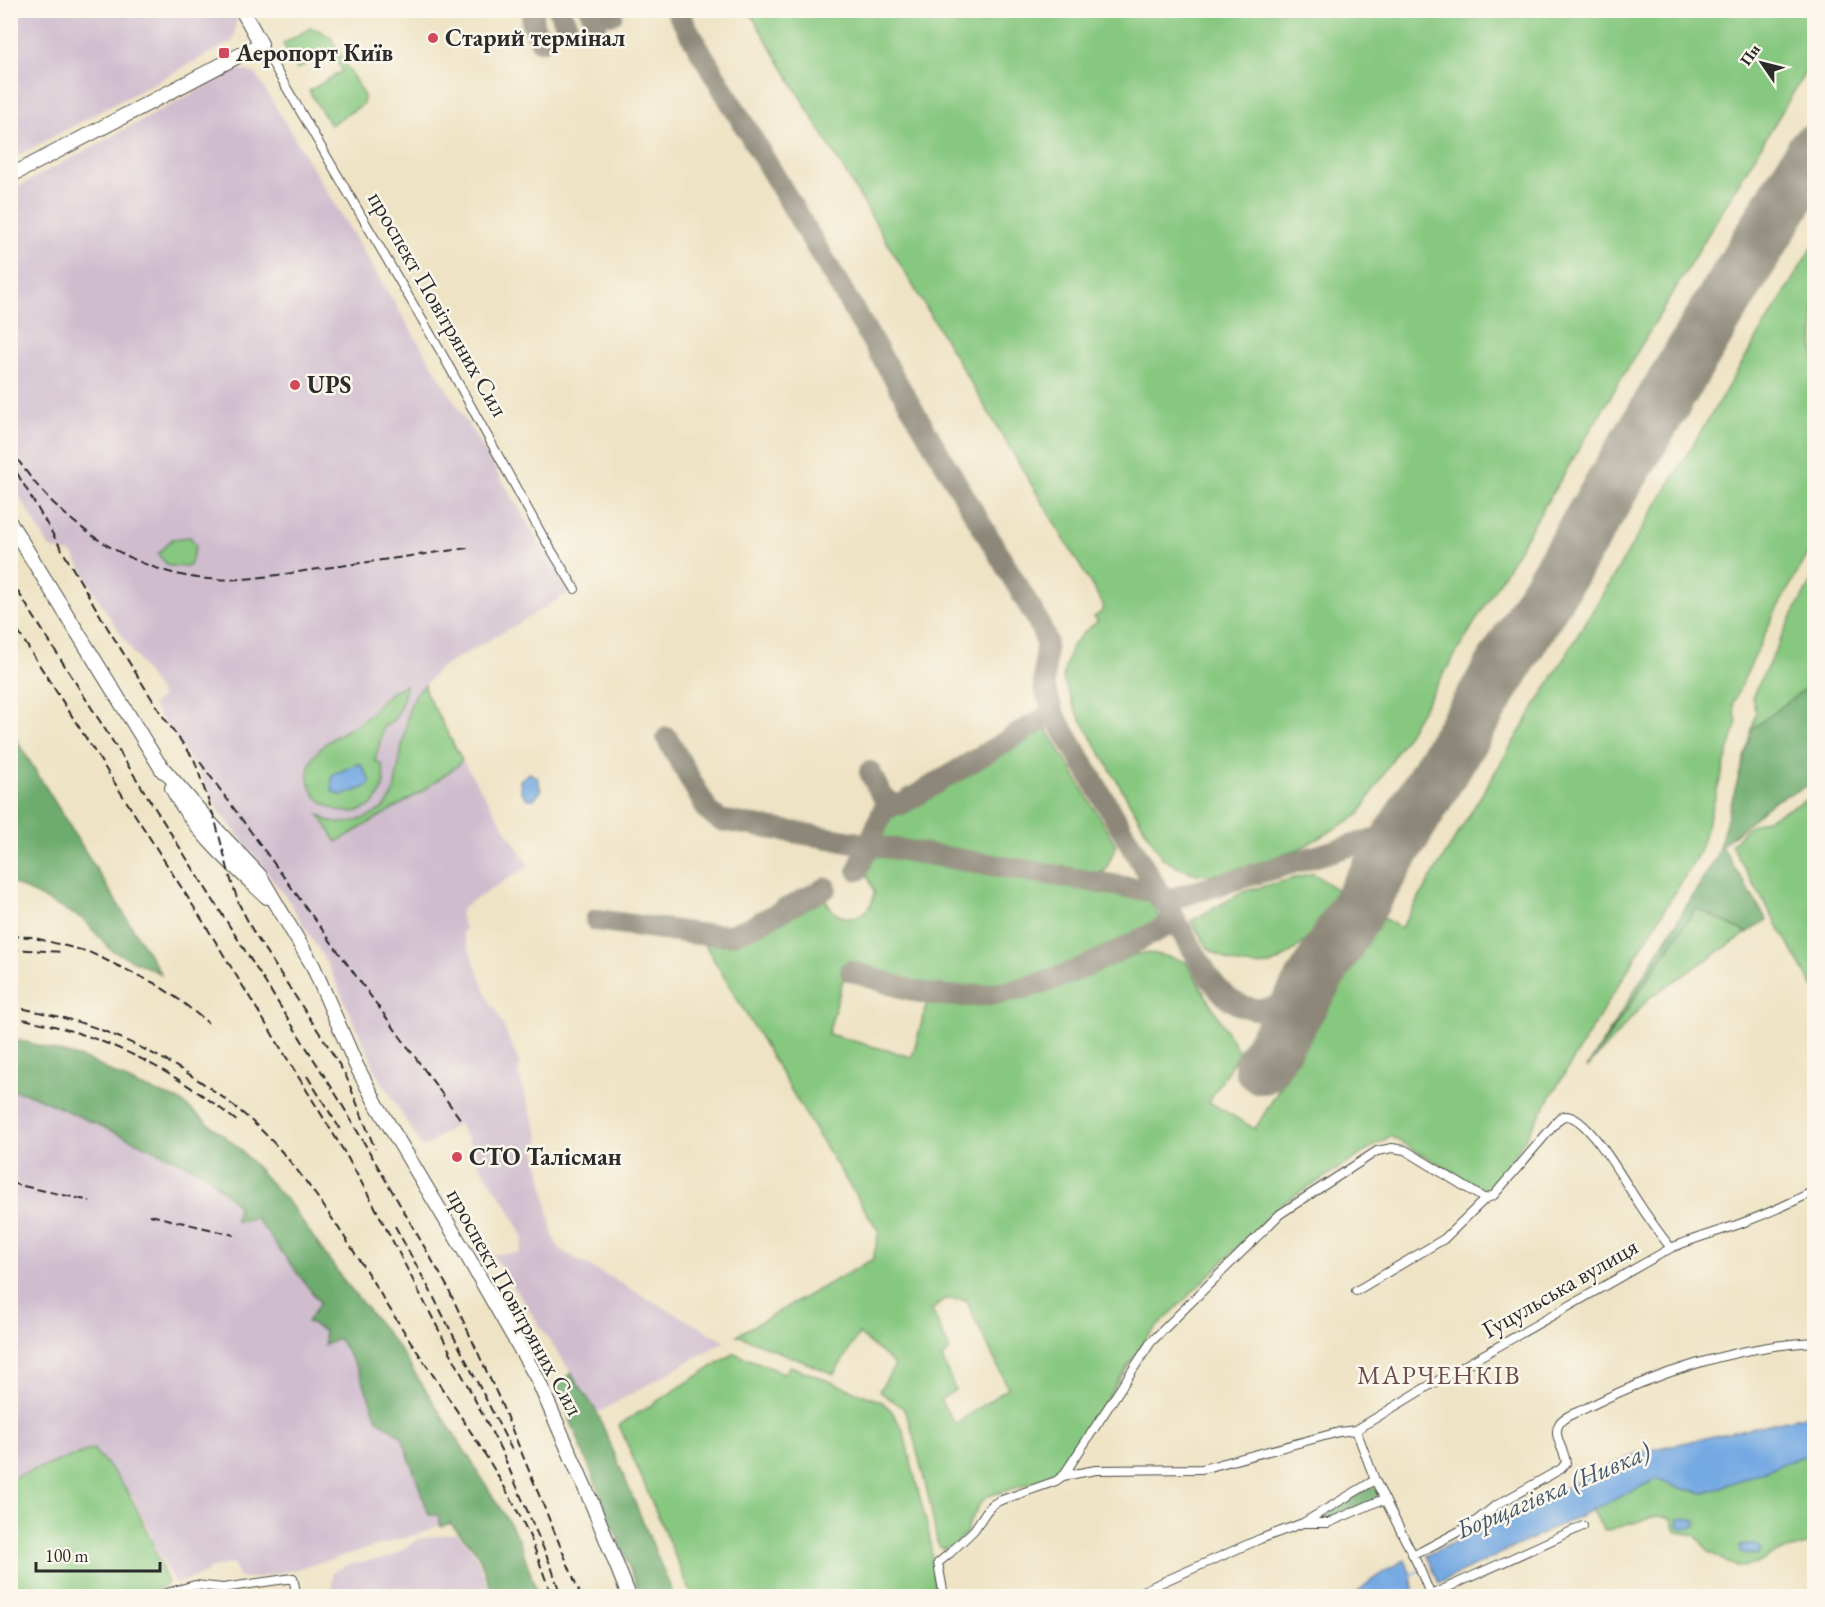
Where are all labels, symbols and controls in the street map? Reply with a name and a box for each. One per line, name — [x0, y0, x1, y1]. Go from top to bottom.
place label: Старий термінал — [445, 22, 625, 53]
marker: Старий термінал — [426, 31, 440, 45]
north arrow — [1732, 33, 1792, 93]
place label: Аеропорт Київ — [235, 37, 393, 68]
text: Пн — [1735, 40, 1765, 70]
marker: Аеропорт Київ — [217, 46, 231, 60]
street label: проспект Повітряних Сил — [361, 185, 516, 422]
place label: UPS — [307, 369, 351, 400]
marker: UPS — [288, 378, 302, 392]
place label: СТО Талісман — [469, 1141, 622, 1172]
marker: СТО Талісман — [450, 1150, 464, 1164]
street label: проспект Повітряних Сил — [440, 1183, 591, 1421]
street label: Гуцульська вулиця — [1476, 1230, 1644, 1345]
district label: МАРЧЕНКІВ — [1357, 1358, 1521, 1392]
water label: Борщагівка (Нивка) — [1450, 1434, 1655, 1547]
scale bar — [36, 1535, 160, 1573]
text: 100 m — [45, 1544, 89, 1567]

